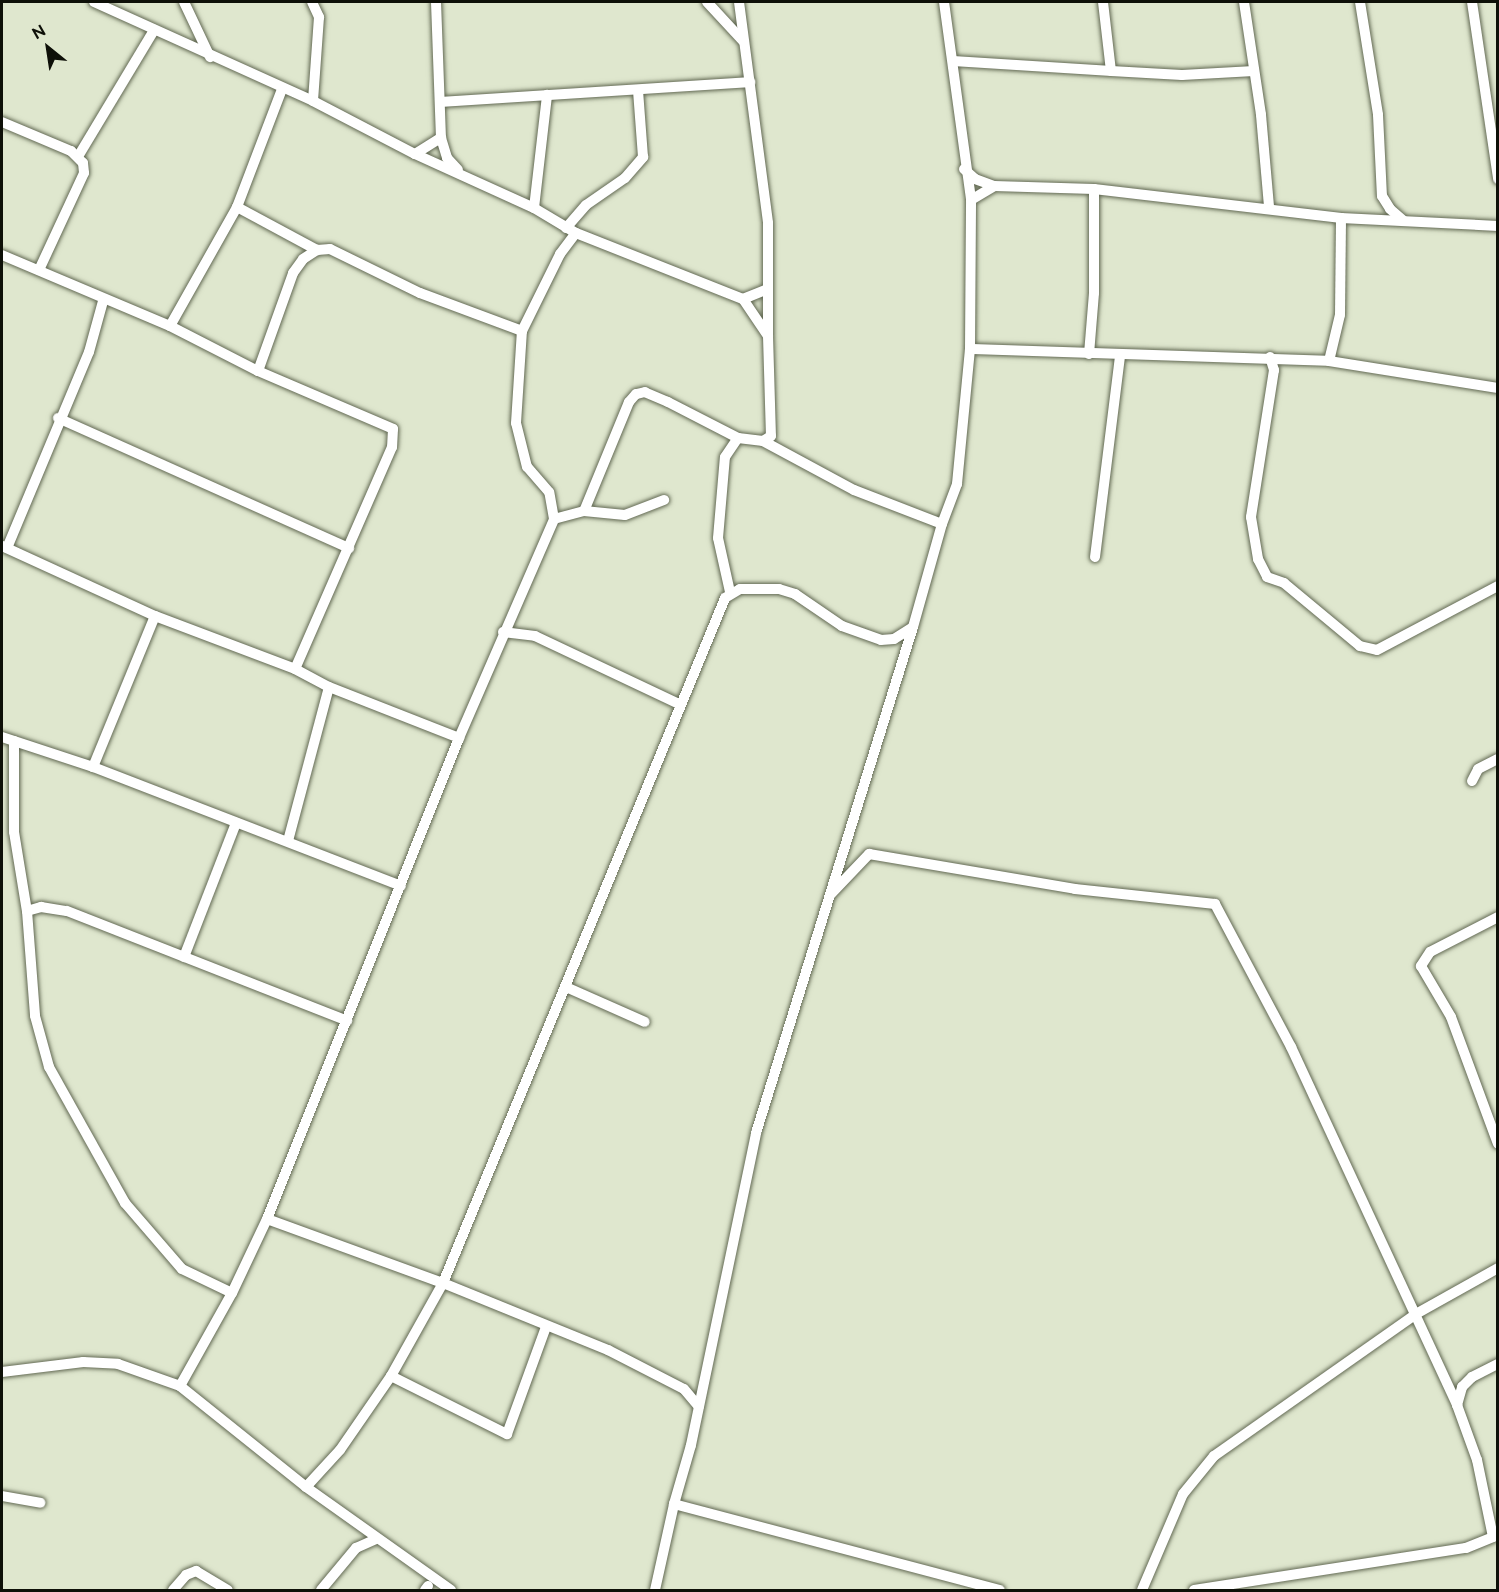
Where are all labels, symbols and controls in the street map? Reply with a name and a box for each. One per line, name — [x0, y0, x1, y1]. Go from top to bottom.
north arrow — [18, 18, 78, 78]
text: N — [29, 21, 49, 43]

